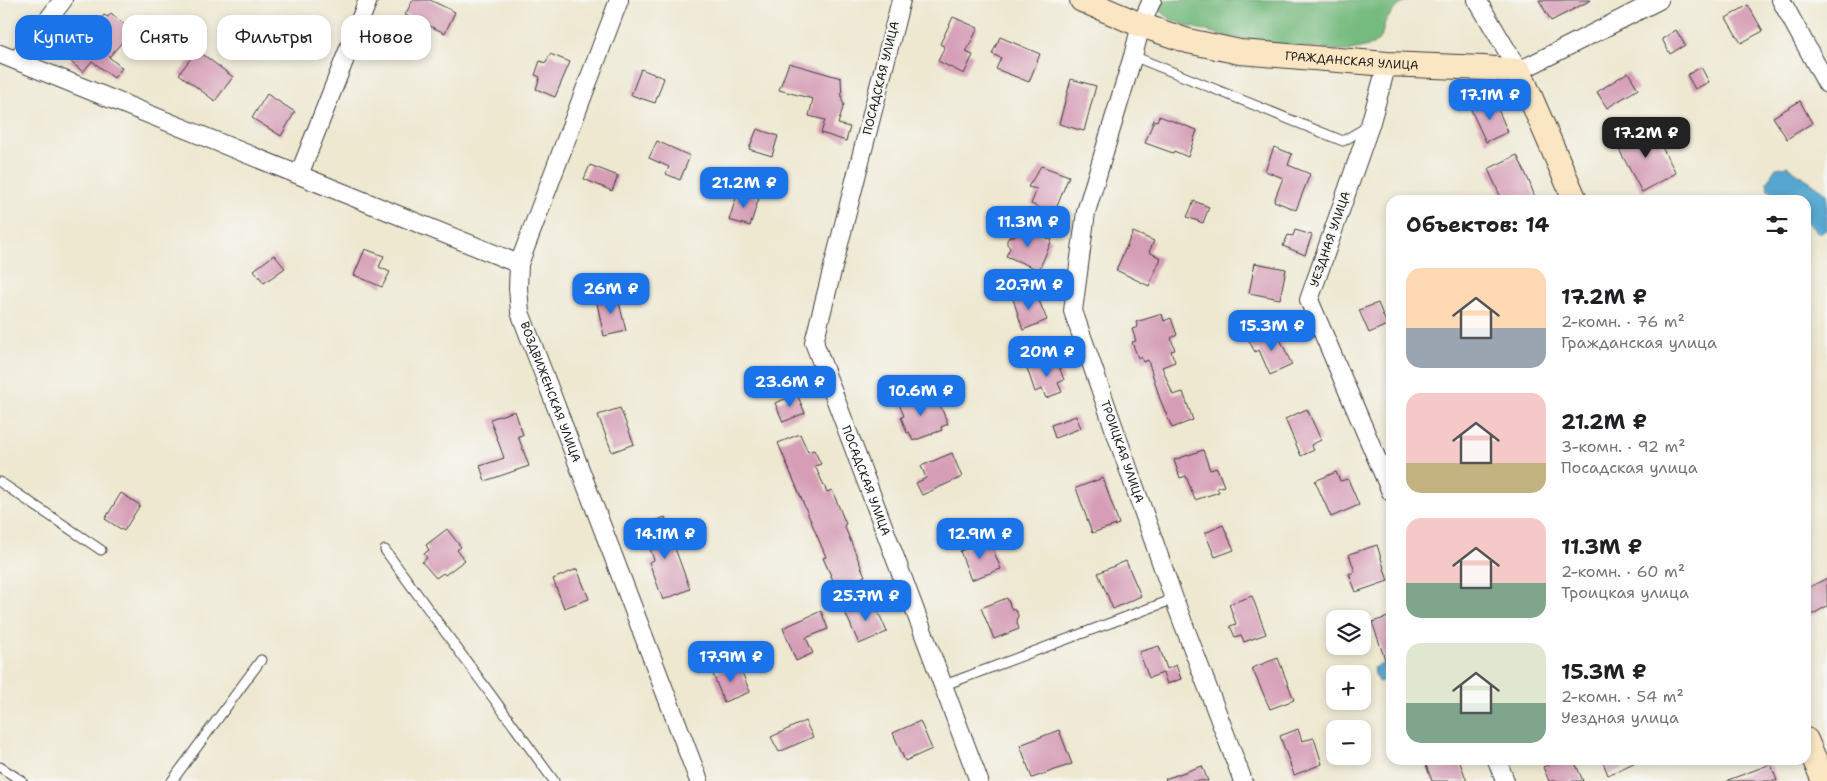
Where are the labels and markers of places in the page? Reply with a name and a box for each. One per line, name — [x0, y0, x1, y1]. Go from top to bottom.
pin: 17.1M ₽ — [1444, 78, 1536, 121]
pin: 17.2M ₽ — [1600, 116, 1692, 159]
pin: 21.2M ₽ — [698, 166, 790, 209]
pin: 11.3M ₽ — [982, 206, 1074, 248]
pin: 20.7M ₽ — [983, 268, 1075, 311]
pin: 26M ₽ — [576, 272, 646, 315]
pin: 15.3M ₽ — [1226, 310, 1318, 352]
pin: 20M ₽ — [1012, 336, 1082, 378]
pin: 23.6M ₽ — [744, 366, 836, 408]
pin: 10.6M ₽ — [875, 374, 967, 417]
pin: 14.1M ₽ — [619, 518, 711, 560]
pin: 12.9M ₽ — [934, 518, 1026, 560]
pin: 25.7M ₽ — [820, 580, 912, 622]
pin: 17.9M ₽ — [685, 640, 777, 683]

